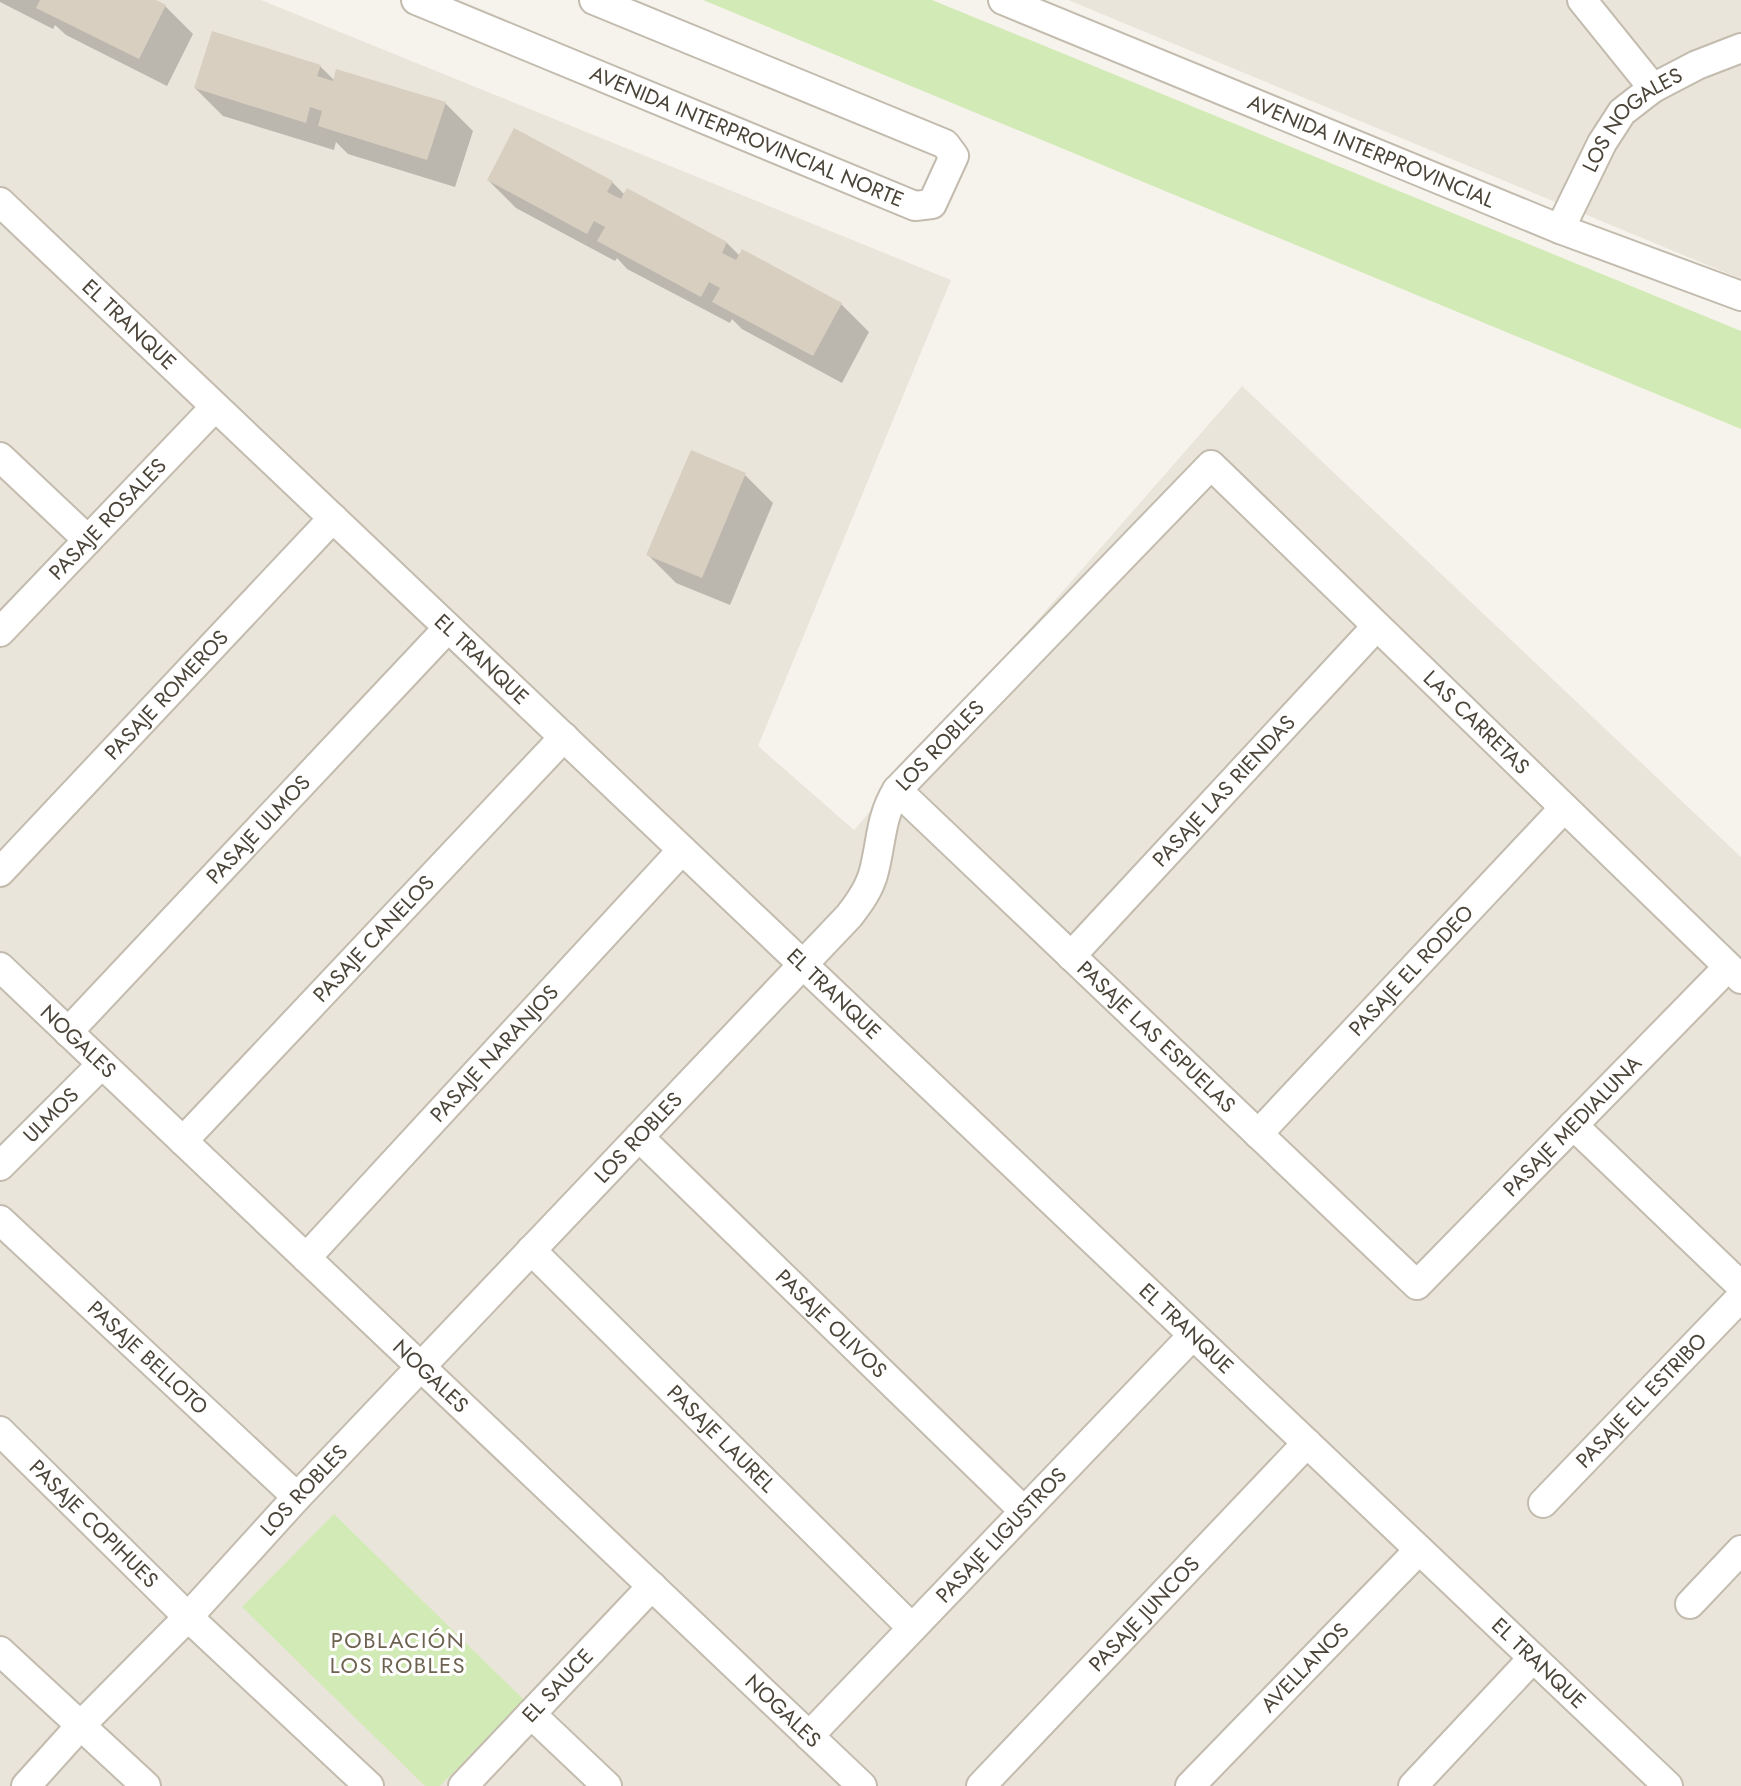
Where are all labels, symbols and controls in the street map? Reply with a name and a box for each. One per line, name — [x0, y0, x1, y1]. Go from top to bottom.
street label: AVENIDA INTERPROVINCIAL NORTE — [586, 58, 908, 215]
street label: LOS NOGALES — [1575, 60, 1688, 177]
street label: AVENIDA INTERPROVINCIAL — [1243, 87, 1500, 216]
street label: EL TRANQUE — [75, 272, 183, 377]
street label: PASAJE ROSALES — [42, 452, 173, 587]
street label: EL TRANQUE — [428, 607, 535, 712]
street label: PASAJE ROMEROS — [98, 623, 235, 767]
street label: LAS CARRETAS — [1417, 664, 1536, 781]
street label: LOS ROBLES — [889, 694, 991, 798]
street label: PASAJE LAS RIENDAS — [1146, 708, 1302, 874]
street label: PASAJE ULMOS — [200, 768, 317, 891]
street label: PASAJE CANELOS — [306, 868, 441, 1009]
street label: PASAJE EL RODEO — [1342, 898, 1481, 1043]
street label: EL TRANQUE — [780, 942, 888, 1046]
street label: PASAJE LAS ESPUELAS — [1070, 954, 1242, 1120]
street label: PASAJE NARANJOS — [423, 978, 566, 1129]
street label: NOGALES — [34, 998, 123, 1085]
street label: PASAJE MEDIALUNA — [1496, 1049, 1648, 1204]
street label: ULMOS — [16, 1081, 85, 1150]
street label: LOS ROBLES — [588, 1085, 689, 1190]
street label: PASAJE OLIVOS — [769, 1262, 894, 1385]
street label: EL TRANQUE — [1132, 1276, 1240, 1381]
street label: PASAJE BELLOTO — [81, 1294, 215, 1422]
street label: PASAJE EL ESTRIBO — [1569, 1326, 1714, 1475]
street label: NOGALES — [386, 1333, 475, 1420]
street label: PASAJE LAUREL — [660, 1378, 783, 1500]
street label: LOS ROBLES — [253, 1438, 354, 1543]
street label: PASAJE COPIHUES — [22, 1453, 165, 1595]
street label: PASAJE LIGUSTROS — [929, 1461, 1073, 1610]
street label: PASAJE JUNCOS — [1082, 1550, 1207, 1679]
street label: EL TRANQUE — [1485, 1611, 1593, 1716]
street label: AVELLANOS — [1254, 1616, 1356, 1719]
district label: POBLACIÓN LOS ROBLES — [330, 1624, 466, 1681]
street label: EL SAUCE — [515, 1642, 600, 1729]
street label: NOGALES — [738, 1667, 828, 1754]

